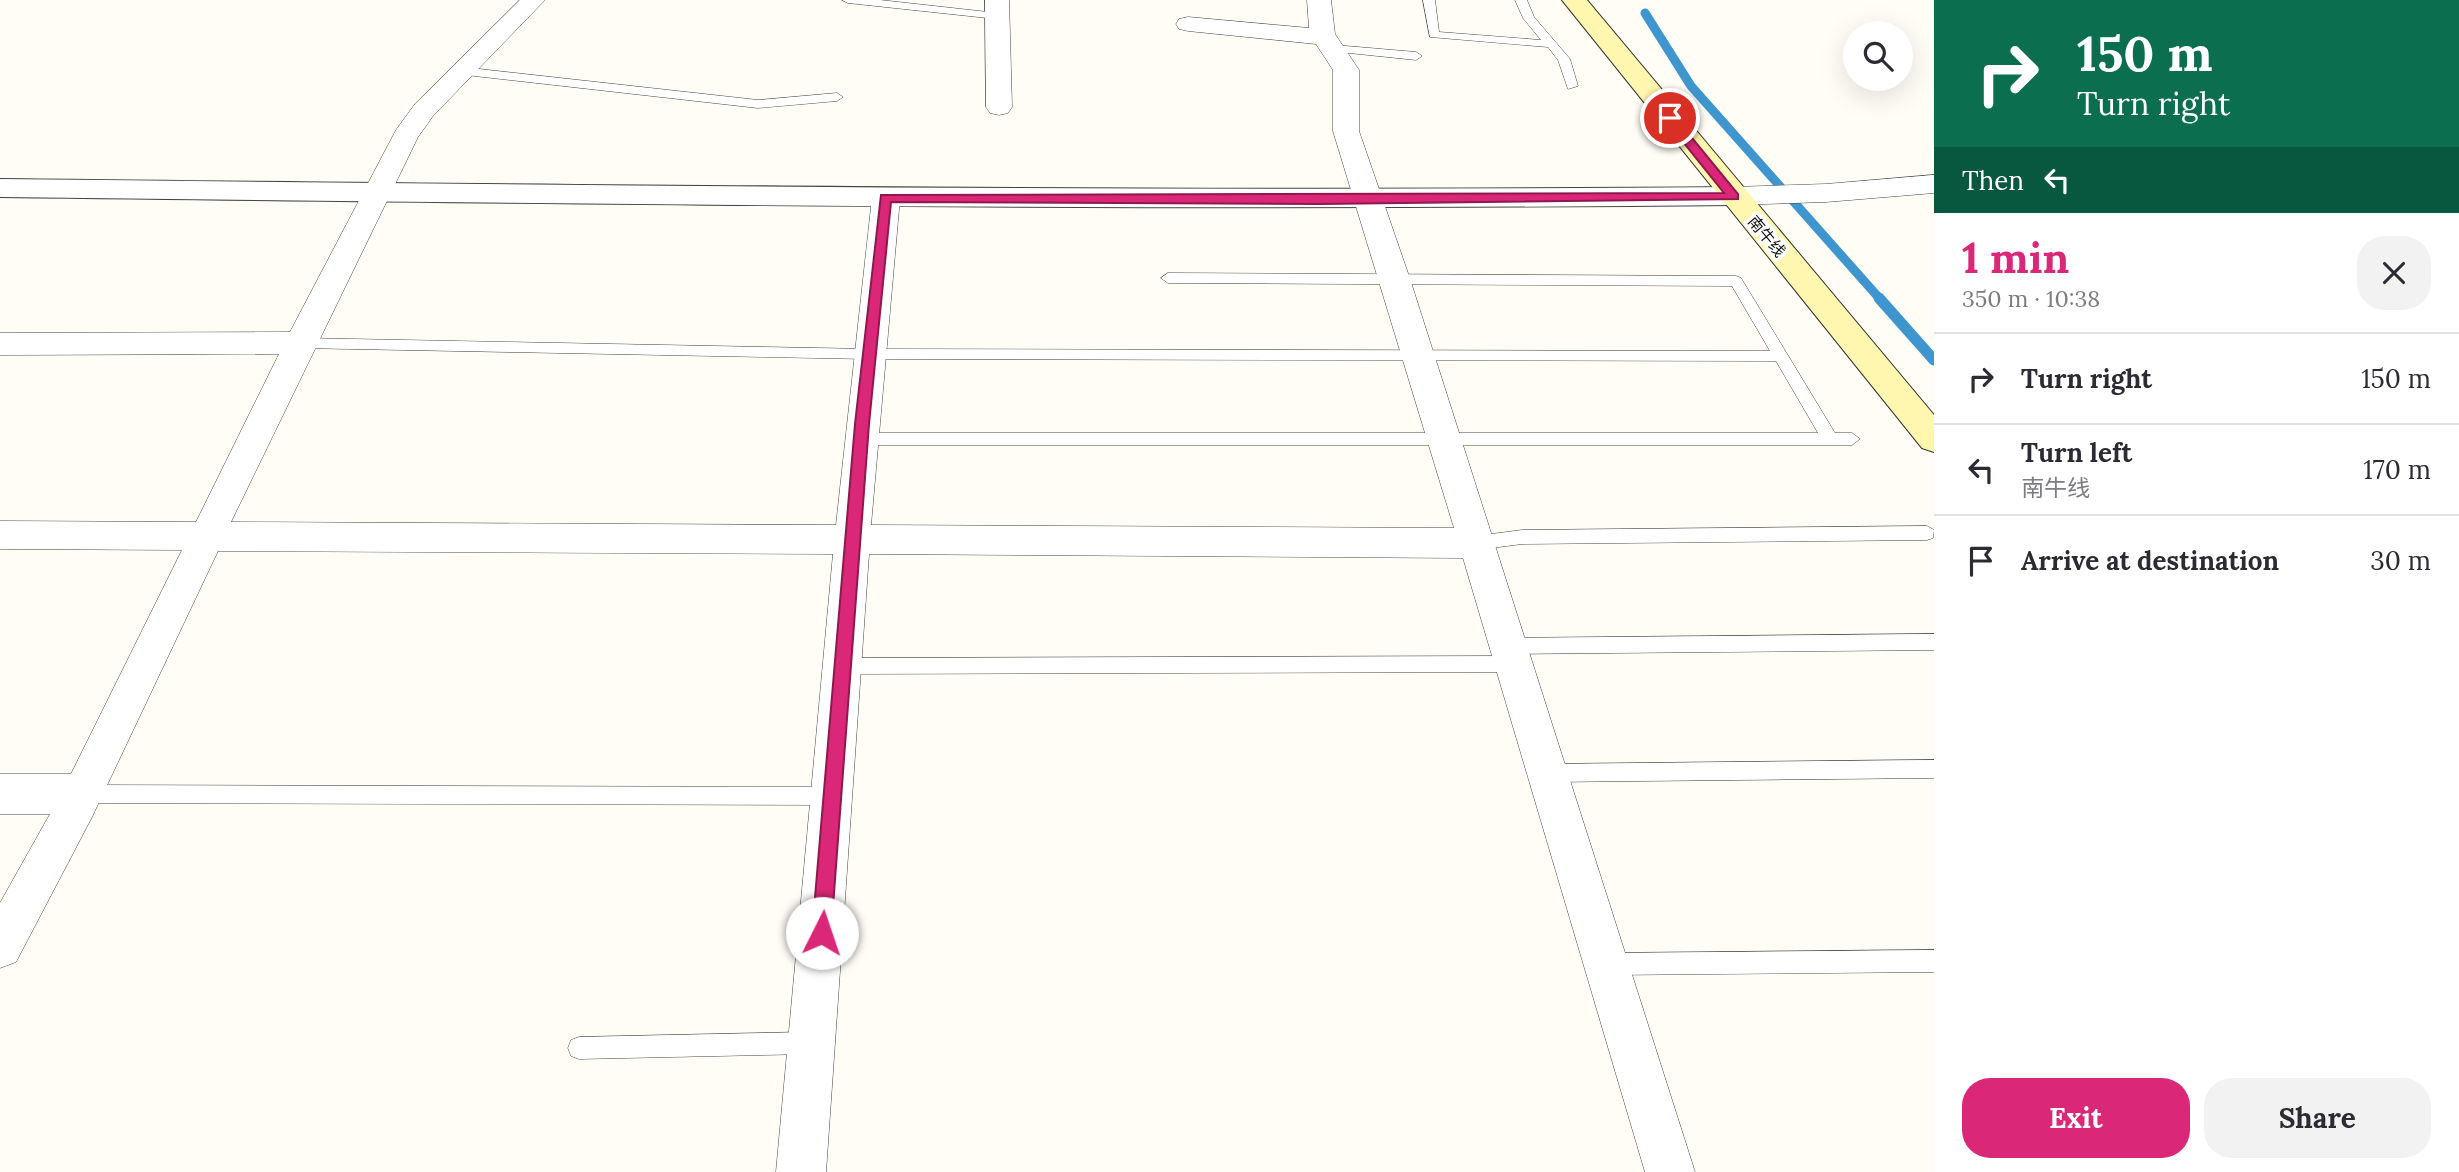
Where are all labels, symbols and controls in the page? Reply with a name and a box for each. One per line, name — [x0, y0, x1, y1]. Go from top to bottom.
map controls — [1843, 21, 1913, 91]
button: search — [1843, 21, 1913, 91]
text: 150 m — [2077, 22, 2213, 84]
icon: right — [1962, 28, 2053, 119]
text: Turn right — [2077, 83, 2230, 124]
pin — [1640, 88, 1700, 148]
icon: arrive — [1651, 99, 1689, 137]
icon: left — [2038, 161, 2076, 199]
text: Then — [1962, 164, 2024, 197]
street label: 南牛线 — [1744, 211, 1790, 261]
text: 1 min — [1962, 231, 2069, 285]
button: close — [2357, 236, 2431, 310]
text: 350 m · 10:38 — [1962, 284, 2100, 313]
icon: right — [1962, 360, 2000, 398]
text: Turn right — [2021, 362, 2152, 395]
text: 150 m — [2361, 362, 2431, 395]
text: Turn left — [2021, 436, 2132, 469]
icon: left — [1962, 451, 2000, 489]
text: 170 m — [2363, 453, 2431, 486]
text: 南牛线 — [2021, 473, 2090, 502]
icon: arrive — [1962, 542, 2000, 580]
text: Arrive at destination — [2021, 544, 2279, 577]
text: 30 m — [2370, 544, 2431, 577]
position arrow — [785, 896, 859, 970]
button: Exit — [1962, 1078, 2190, 1158]
button: Share — [2204, 1078, 2431, 1158]

